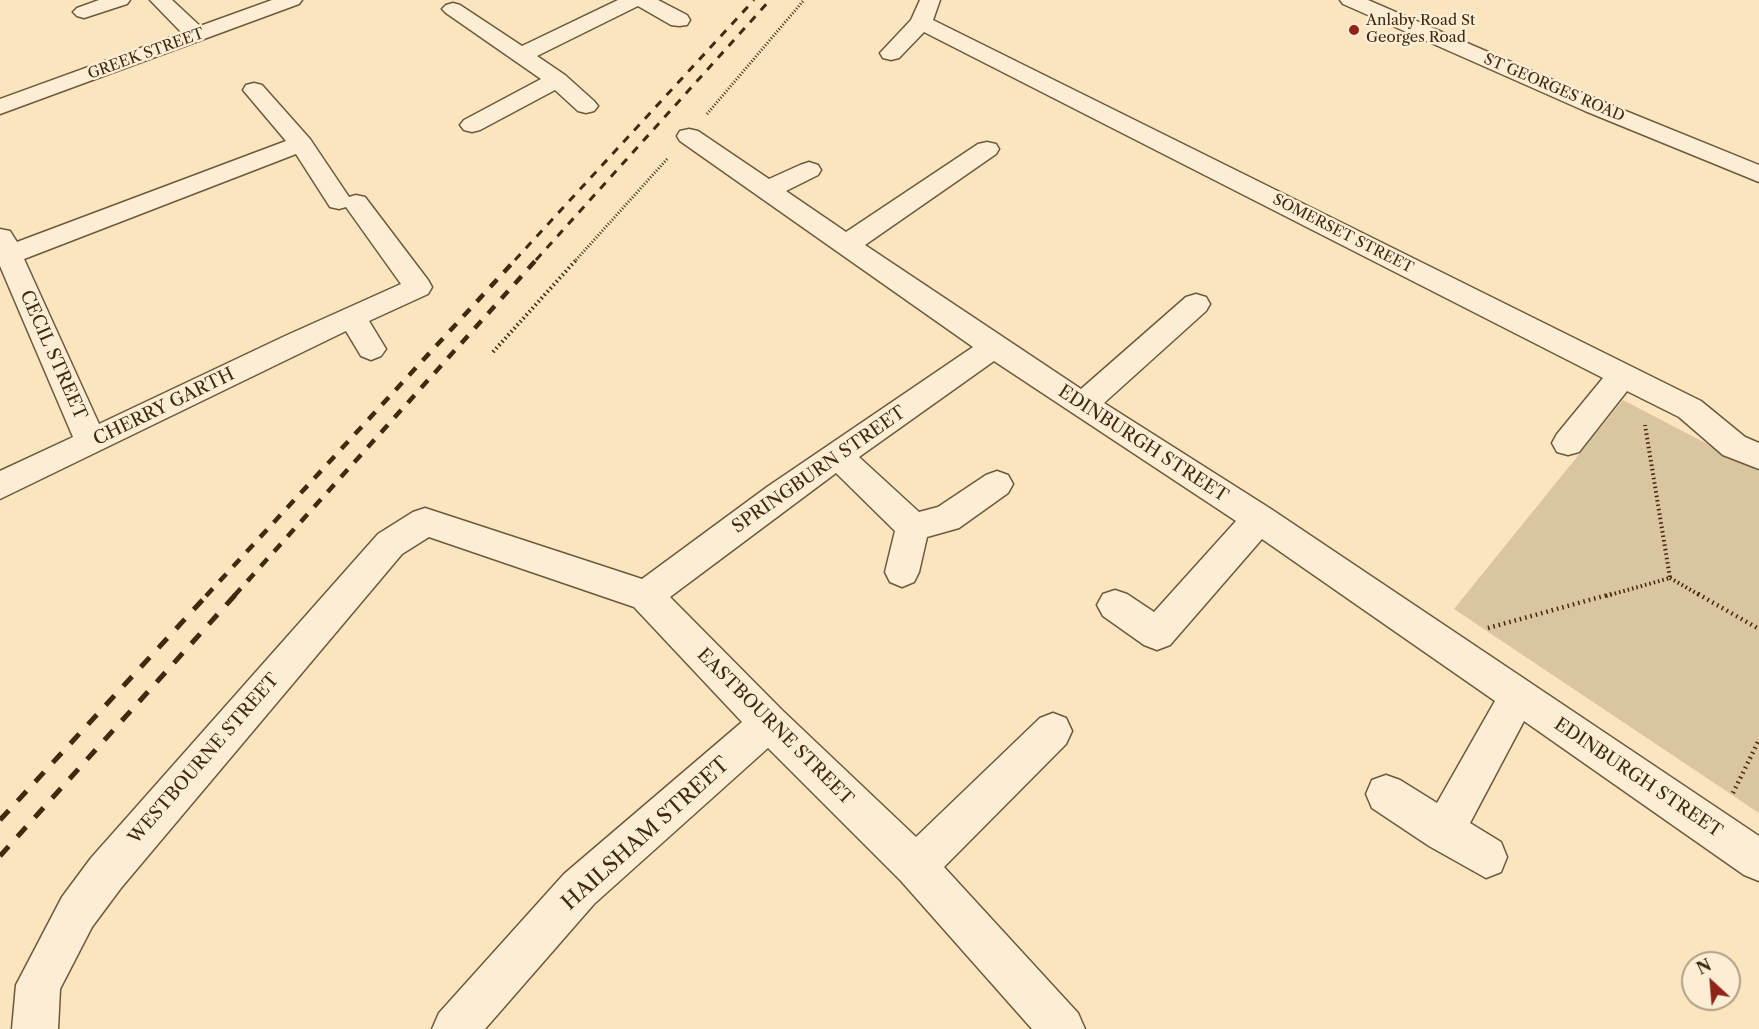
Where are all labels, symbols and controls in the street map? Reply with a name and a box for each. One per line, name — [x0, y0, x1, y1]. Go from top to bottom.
place label: Anlaby Road St Georges Road — [1366, 12, 1475, 47]
marker: Anlaby Road St Georges Road — [1347, 23, 1361, 37]
street label: GREEK STREET — [85, 25, 207, 83]
street label: ST GEORGES ROAD — [1481, 50, 1627, 126]
street label: SOMERSET STREET — [1270, 191, 1416, 277]
street label: CECIL STREET — [15, 287, 91, 423]
street label: CHERRY GARTH — [90, 364, 238, 450]
street label: EDINBURGH STREET — [1054, 381, 1232, 507]
street label: SPRINGBURN STREET — [728, 402, 910, 538]
street label: EASTBOURNE STREET — [692, 644, 858, 810]
street label: WESTBOURNE STREET — [124, 669, 284, 849]
street label: EDINBURGH STREET — [1550, 714, 1726, 842]
street label: HAILSHAM STREET — [557, 752, 735, 916]
north arrow — [1681, 951, 1741, 1011]
text: N — [1693, 955, 1715, 979]

